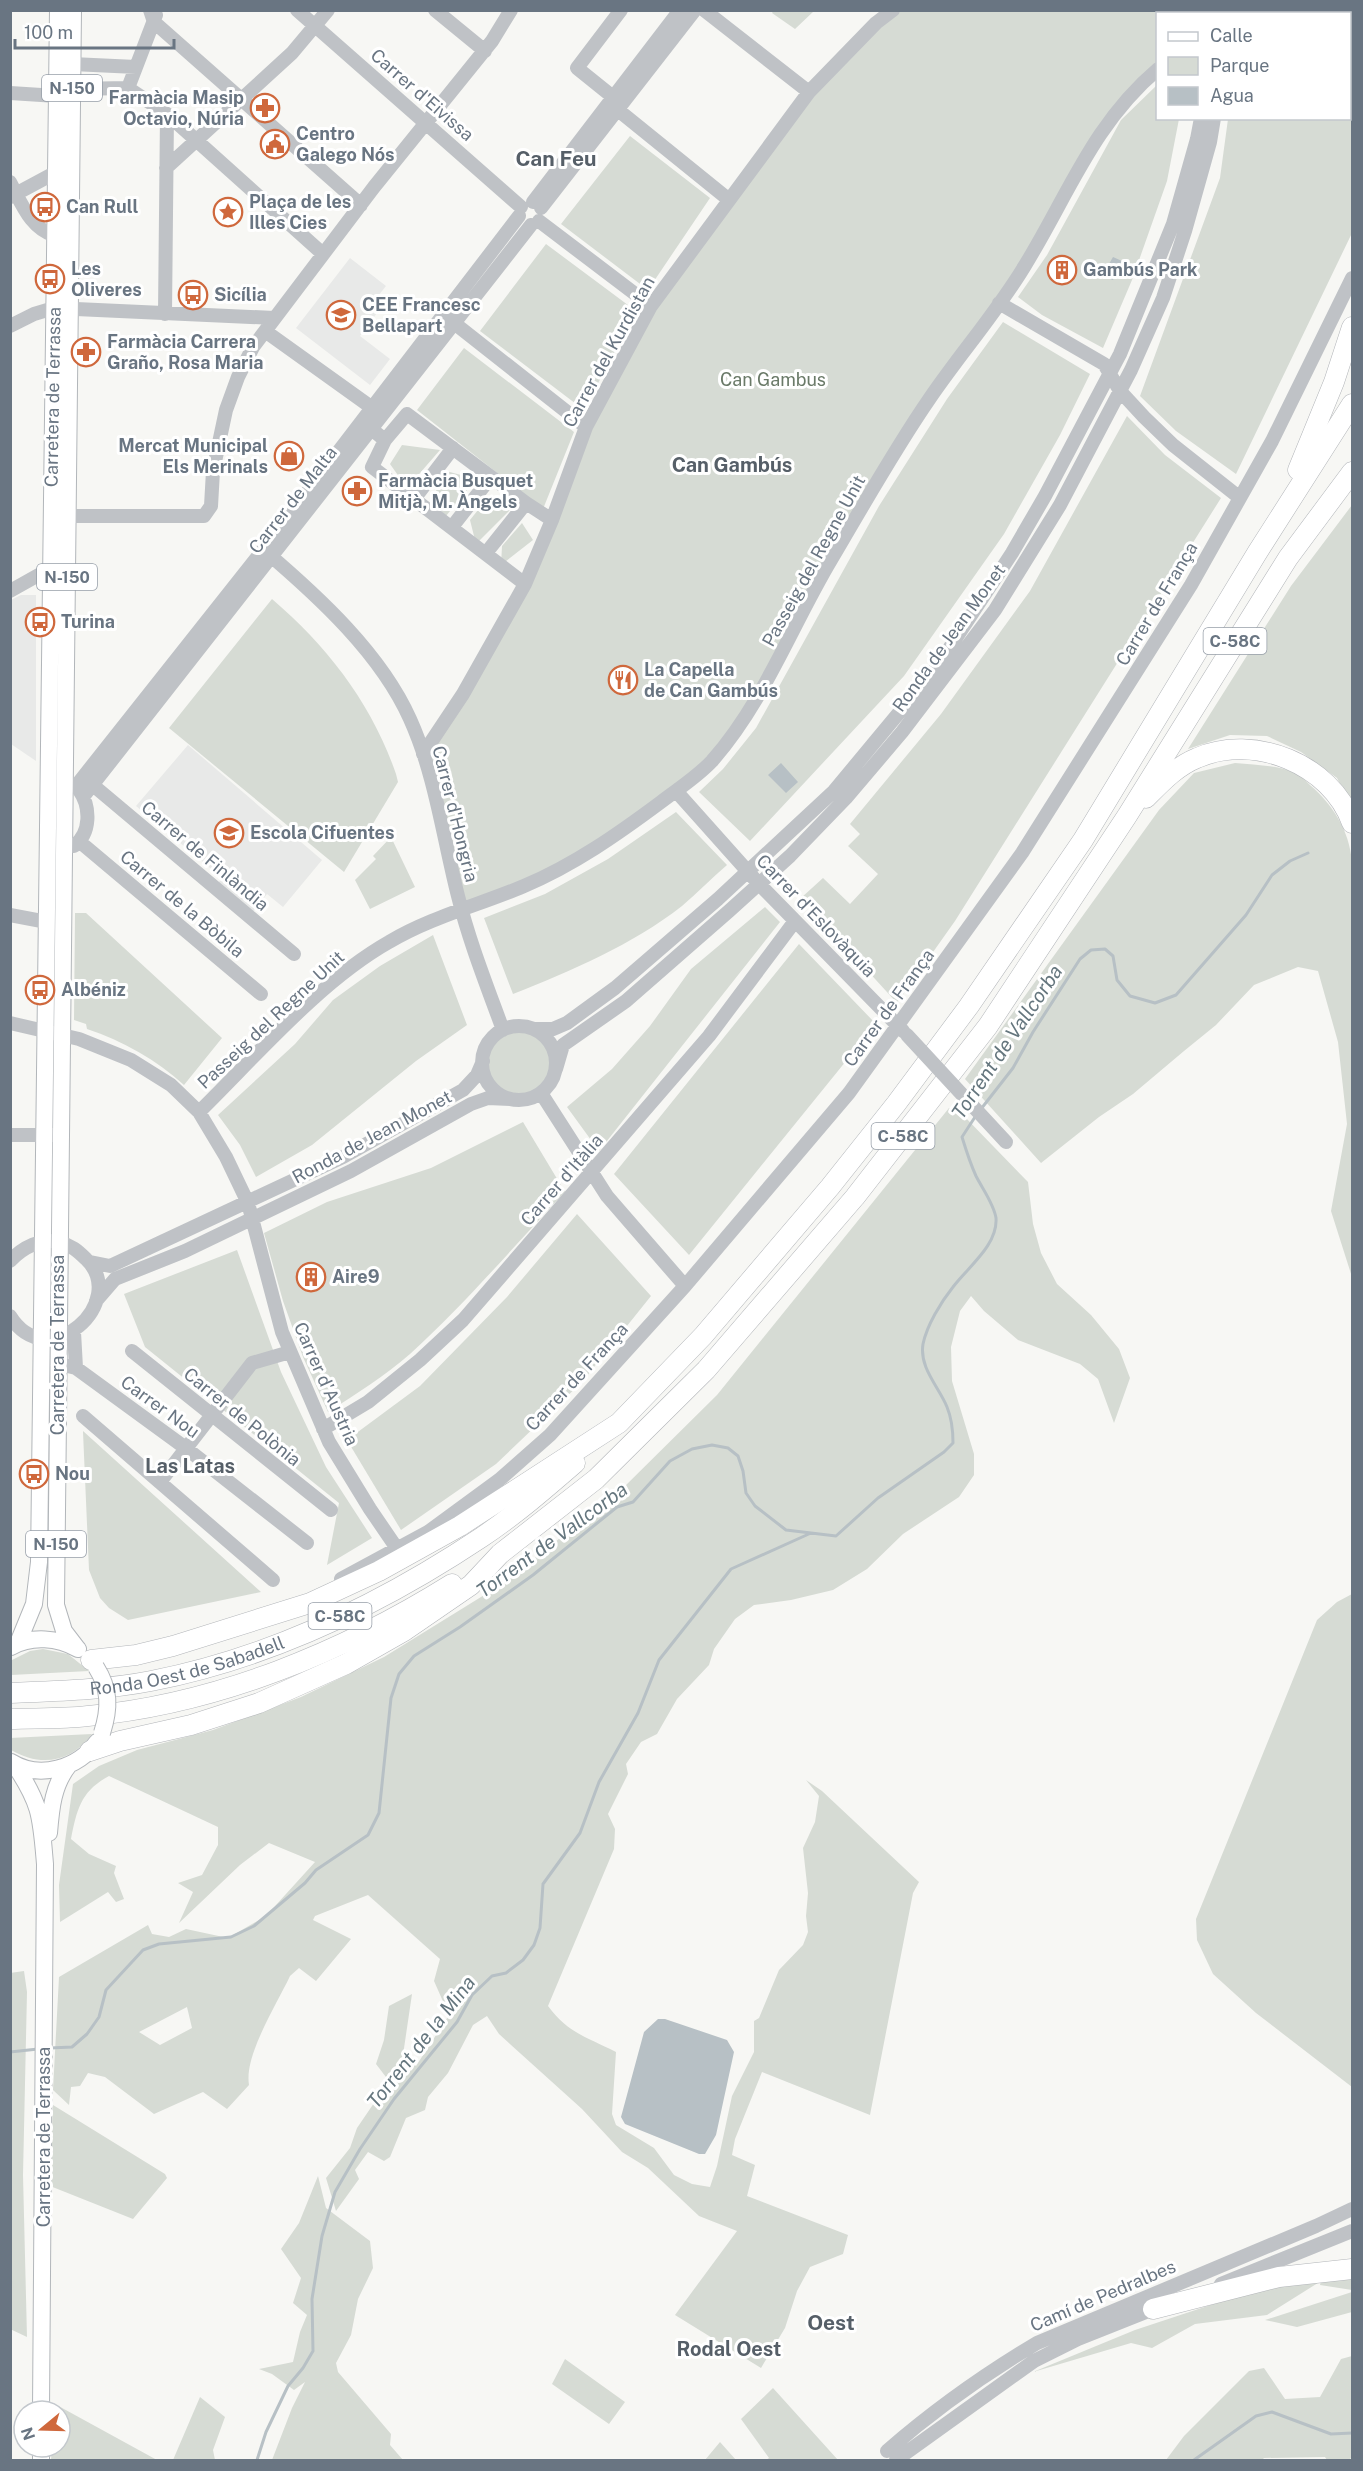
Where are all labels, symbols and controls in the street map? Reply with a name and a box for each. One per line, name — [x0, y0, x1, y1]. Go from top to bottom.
scale bar — [15, 12, 174, 50]
legend — [1156, 12, 1351, 120]
text: 100 m — [24, 22, 73, 43]
text: Calle — [1210, 25, 1253, 46]
street label: Carrer d'Eivissa — [367, 44, 478, 145]
text: Parque — [1210, 55, 1270, 76]
road number: N-150 — [42, 75, 102, 101]
text: Agua — [1210, 85, 1254, 106]
place label: Farmàcia Masip Octavio, Núria — [109, 87, 244, 129]
pharmacy icon: Farmàcia Masip Octavio, Núria — [249, 92, 281, 124]
place label: Centro Galego Nós — [296, 123, 395, 165]
public building icon: Centro Galego Nós — [259, 128, 291, 160]
district label: Can Feu — [516, 146, 596, 171]
bus stop icon: Can Rull — [29, 191, 61, 223]
place label: Plaça de les Illes Cies — [249, 191, 351, 233]
place label: Can Rull — [66, 196, 138, 217]
place icon: Plaça de les Illes Cies — [212, 196, 244, 228]
building icon: Gambús Park — [1046, 254, 1078, 286]
place label: Les Oliveres — [71, 258, 142, 300]
place label: Gambús Park — [1083, 259, 1198, 280]
bus stop icon: Les Oliveres — [34, 263, 66, 295]
street label: Carrer del Kurdistan — [558, 273, 659, 431]
bus stop icon: Sicília — [177, 279, 209, 311]
place label: Sicília — [214, 284, 267, 305]
place label: CEE Francesc Bellapart — [362, 294, 481, 336]
school or university icon: CEE Francesc Bellapart — [325, 299, 357, 331]
street label: Carretera de Terrassa — [40, 307, 65, 487]
place label: Farmàcia Carrera Graño, Rosa Maria — [107, 331, 264, 373]
pharmacy icon: Farmàcia Carrera Graño, Rosa Maria — [70, 336, 102, 368]
park label: Can Gambus — [720, 369, 826, 390]
place label: Mercat Municipal Els Merinals — [118, 435, 268, 477]
shop icon: Mercat Municipal Els Merinals — [273, 440, 305, 472]
street label: Carrer de Malta — [244, 442, 341, 557]
district label: Can Gambús — [672, 453, 792, 477]
place label: Farmàcia Busquet Mitjà, M. Àngels — [378, 470, 533, 512]
street label: Passeig del Regne Unit — [758, 471, 869, 650]
pharmacy icon: Farmàcia Busquet Mitjà, M. Àngels — [341, 475, 373, 507]
street label: Carrer de França — [1111, 538, 1202, 669]
street label: Ronda de Jean Monet — [888, 560, 1009, 716]
road number: N-150 — [37, 564, 97, 590]
bus stop icon: Turina — [24, 606, 56, 638]
place label: Turina — [61, 611, 115, 632]
road number: C-58C — [1204, 628, 1266, 654]
place label: La Capella de Can Gambús — [644, 659, 778, 701]
restaurant icon: La Capella de Can Gambús — [607, 664, 639, 696]
street label: Carrer d'Hongria — [428, 744, 483, 884]
street label: Carrer de Finlàndia — [138, 796, 273, 915]
school or university icon: Escola Cifuentes — [213, 817, 245, 849]
place label: Escola Cifuentes — [250, 822, 394, 843]
street label: Carrer de la Bòbila — [116, 846, 249, 962]
street label: Carrer d'Eslovàquia — [752, 850, 880, 981]
street label: Carrer de França — [839, 945, 938, 1071]
street label: Passeig del Regne Unit — [193, 946, 348, 1093]
water label: Torrent de Vallcorba — [947, 960, 1067, 1124]
bus stop icon: Albéniz — [24, 974, 56, 1006]
place label: Albéniz — [61, 979, 126, 1000]
street label: Ronda de Jean Monet — [289, 1086, 455, 1187]
road number: C-58C — [872, 1123, 934, 1149]
street label: Carrer d'Itàlia — [516, 1130, 607, 1230]
street label: Carretera de Terrassa — [47, 1255, 68, 1435]
building icon: Aire9 — [295, 1261, 327, 1293]
place label: Aire9 — [332, 1266, 380, 1287]
street label: Carrer de França — [521, 1318, 632, 1435]
street label: Carrer d'Austria — [290, 1319, 363, 1449]
street label: Carrer de Polònia — [180, 1363, 305, 1470]
street label: Carrer Nou — [117, 1371, 204, 1442]
district label: Las Latas — [145, 1454, 235, 1478]
bus stop icon: Nou — [18, 1458, 50, 1490]
place label: Nou — [55, 1463, 90, 1484]
water label: Torrent de Vallcorba — [472, 1477, 632, 1603]
road number: N-150 — [26, 1531, 86, 1557]
road number: C-58C — [308, 1603, 372, 1629]
street label: Ronda Oest de Sabadell — [89, 1632, 287, 1699]
water label: Torrent de la Mina — [362, 1971, 480, 2113]
street label: Carretera de Terrassa — [33, 2047, 54, 2227]
street label: Camí de Pedralbes — [1027, 2255, 1179, 2336]
district label: Oest — [807, 2310, 855, 2335]
district label: Rodal Oest — [677, 2337, 781, 2361]
north arrow — [12, 2399, 72, 2459]
text: N — [17, 2425, 39, 2443]

